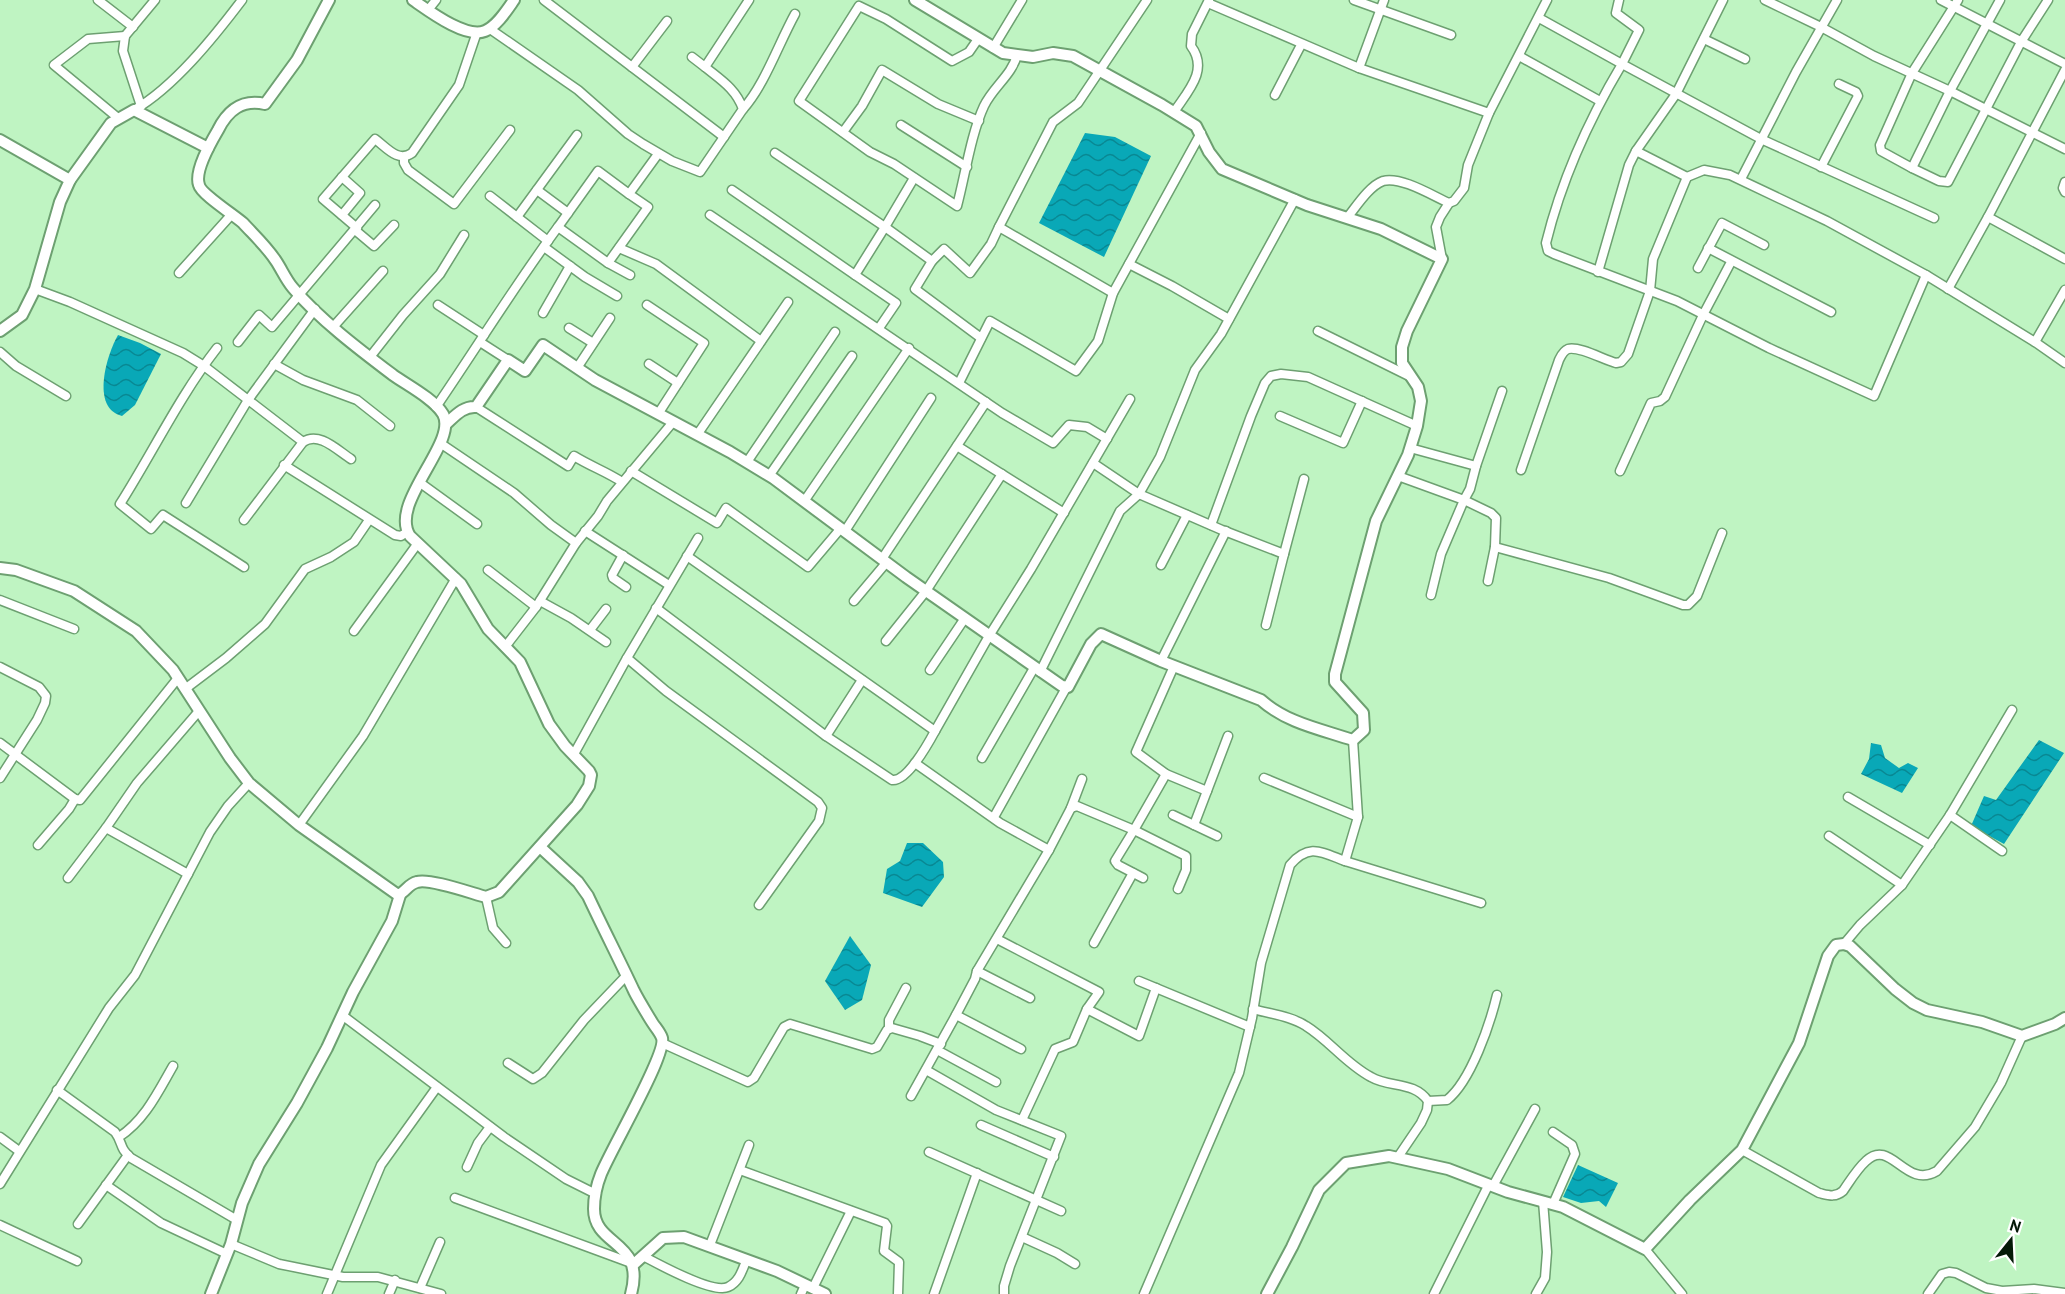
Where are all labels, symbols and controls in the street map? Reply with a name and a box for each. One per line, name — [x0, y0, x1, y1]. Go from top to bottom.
north arrow — [1981, 1210, 2041, 1270]
text: N — [2008, 1215, 2024, 1237]

